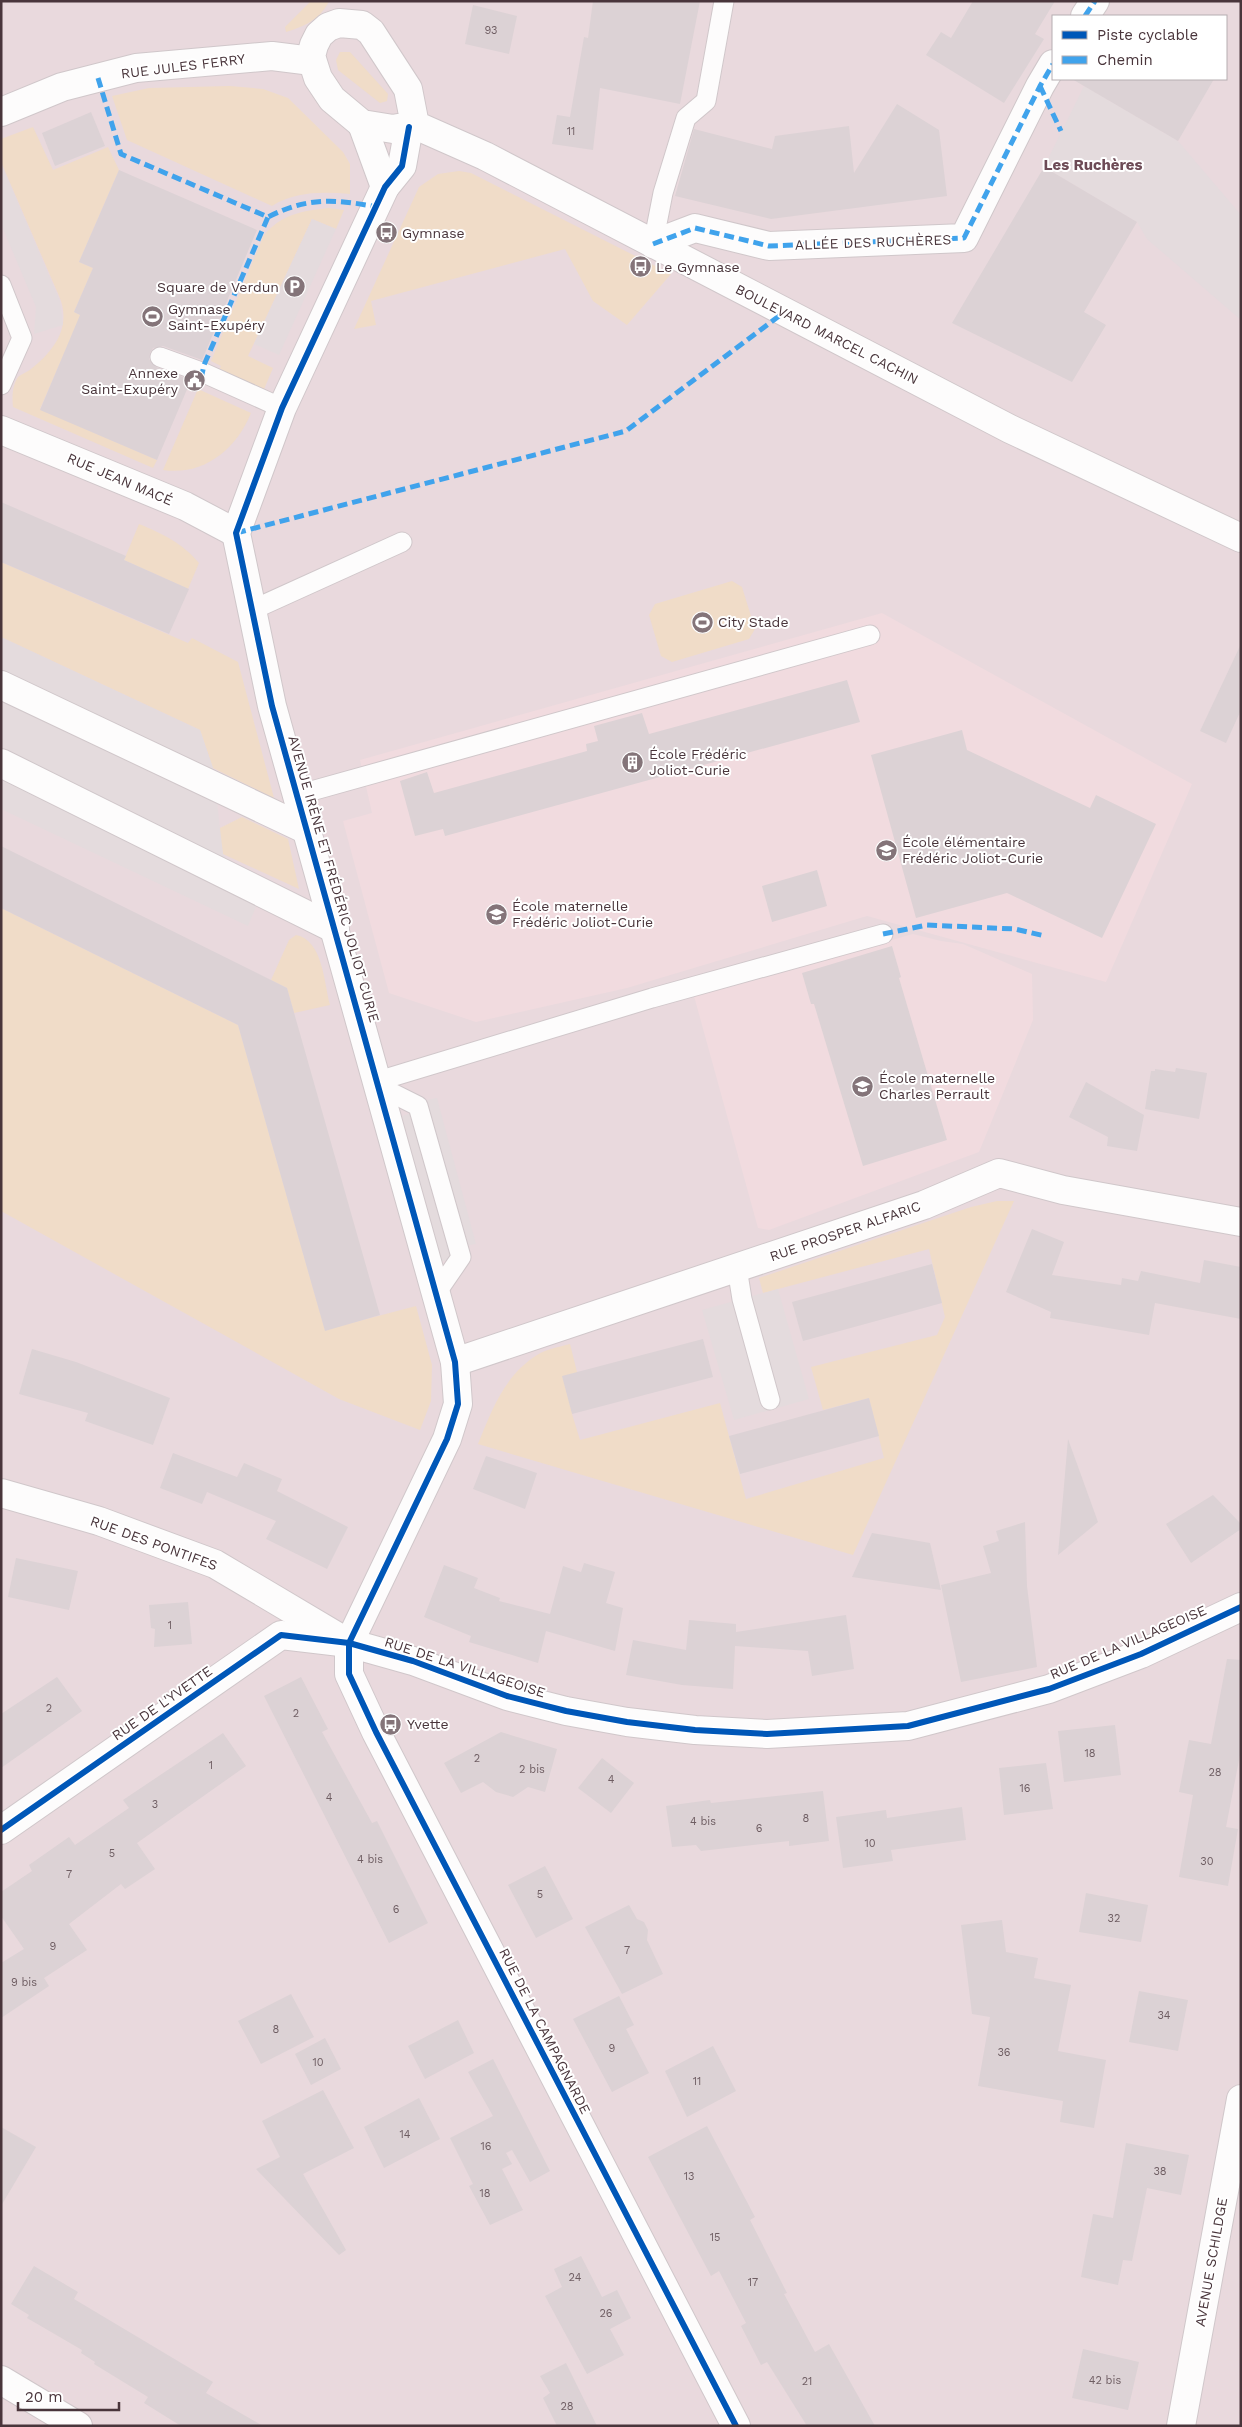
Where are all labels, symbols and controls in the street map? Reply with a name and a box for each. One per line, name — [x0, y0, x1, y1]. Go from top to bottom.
legend — [1052, 15, 1227, 80]
house number: 93 — [485, 24, 497, 37]
text: Piste cyclable — [1097, 26, 1198, 44]
street label: RUE JULES FERRY — [120, 50, 246, 82]
text: Chemin — [1097, 51, 1153, 69]
house number: 11 — [567, 125, 575, 138]
district label: Les Ruchères — [1044, 156, 1143, 174]
bus stop icon: Gymnase — [374, 221, 398, 245]
place label: Gymnase — [402, 225, 465, 241]
street label: ALLÉE DES RUCHÈRES — [794, 231, 952, 253]
bus stop icon: Le Gymnase — [628, 255, 652, 279]
place label: Le Gymnase — [656, 259, 740, 275]
parking icon: Square de Verdun — [283, 275, 307, 299]
place label: Square de Verdun — [157, 279, 279, 295]
street label: BOULEVARD MARCEL CACHIN — [733, 281, 921, 387]
place label: Gymnase Saint-Exupéry — [168, 301, 265, 333]
sports icon: Gymnase Saint-Exupéry — [140, 305, 164, 329]
place label: Annexe Saint-Exupéry — [81, 365, 179, 397]
public building icon: Annexe Saint-Exupéry — [182, 369, 206, 393]
street label: RUE JEAN MACÉ — [65, 450, 175, 508]
sports icon: City Stade — [690, 610, 714, 634]
place label: City Stade — [718, 614, 788, 630]
street label: AVENUE IRÈNE ET FRÉDÉRIC JOLIOT CURIE — [285, 734, 383, 1024]
place label: École Frédéric Joliot-Curie — [649, 746, 747, 778]
building icon: École Frédéric Joliot-Curie — [621, 750, 645, 774]
place label: École élémentaire Frédéric Joliot-Curie — [902, 834, 1043, 866]
school or university icon: École élémentaire Frédéric Joliot-Curie — [874, 838, 898, 862]
place label: École maternelle Frédéric Joliot-Curie — [512, 898, 653, 930]
school or university icon: École maternelle Frédéric Joliot-Curie — [484, 902, 508, 926]
place label: École maternelle Charles Perrault — [879, 1070, 995, 1102]
school or university icon: École maternelle Charles Perrault — [851, 1074, 875, 1098]
street label: RUE PROSPER ALFARIC — [767, 1198, 923, 1264]
street label: RUE DES PONTIFES — [88, 1513, 220, 1573]
street label: RUE DE LA VILLAGEOISE — [1047, 1602, 1209, 1682]
house number: 1 — [168, 1619, 172, 1632]
street label: RUE DE LA VILLAGEOISE — [382, 1633, 548, 1701]
street label: RUE DE L'YVETTE — [109, 1662, 215, 1744]
house number: 2 — [46, 1702, 52, 1715]
house number: 2 — [293, 1707, 299, 1720]
bus stop icon: Yvette — [379, 1712, 403, 1736]
place label: Yvette — [407, 1716, 449, 1732]
house number: 18 — [1084, 1747, 1096, 1760]
house number: 2 — [474, 1752, 480, 1765]
house number: 1 — [209, 1759, 213, 1772]
house number: 2 bis — [519, 1763, 545, 1776]
house number: 28 — [1208, 1766, 1222, 1779]
house number: 4 — [608, 1773, 615, 1786]
house number: 16 — [1020, 1782, 1031, 1795]
house number: 4 — [326, 1791, 333, 1804]
house number: 3 — [152, 1798, 158, 1811]
house number: 8 — [803, 1812, 810, 1825]
house number: 4 bis — [690, 1815, 716, 1828]
house number: 6 — [756, 1822, 763, 1835]
house number: 10 — [864, 1837, 876, 1850]
house number: 5 — [109, 1847, 115, 1860]
house number: 4 bis — [357, 1853, 383, 1866]
house number: 30 — [1200, 1855, 1214, 1868]
house number: 7 — [66, 1868, 72, 1881]
house number: 5 — [537, 1888, 543, 1901]
house number: 6 — [393, 1903, 400, 1916]
house number: 32 — [1108, 1912, 1120, 1925]
house number: 9 — [50, 1940, 57, 1953]
house number: 7 — [624, 1944, 630, 1957]
street label: RUE DE LA CAMPAGNARDE — [496, 1945, 594, 2117]
house number: 9 bis — [11, 1976, 37, 1989]
house number: 34 — [1157, 2009, 1171, 2022]
house number: 8 — [273, 2023, 280, 2036]
house number: 9 — [609, 2042, 616, 2055]
house number: 36 — [997, 2046, 1011, 2059]
house number: 10 — [312, 2056, 324, 2069]
house number: 11 — [693, 2075, 701, 2088]
house number: 14 — [399, 2128, 411, 2141]
house number: 16 — [481, 2140, 492, 2153]
house number: 38 — [1153, 2165, 1167, 2178]
house number: 13 — [684, 2170, 694, 2183]
house number: 18 — [479, 2187, 491, 2200]
street label: AVENUE SCHILDGE — [1192, 2196, 1230, 2328]
house number: 15 — [710, 2231, 720, 2244]
house number: 24 — [569, 2271, 582, 2284]
house number: 17 — [748, 2276, 758, 2289]
house number: 26 — [599, 2307, 613, 2320]
house number: 42 bis — [1089, 2374, 1121, 2387]
house number: 21 — [802, 2375, 812, 2388]
scale bar — [18, 2380, 119, 2412]
text: 20 m — [25, 2388, 63, 2406]
house number: 28 — [560, 2400, 574, 2413]

